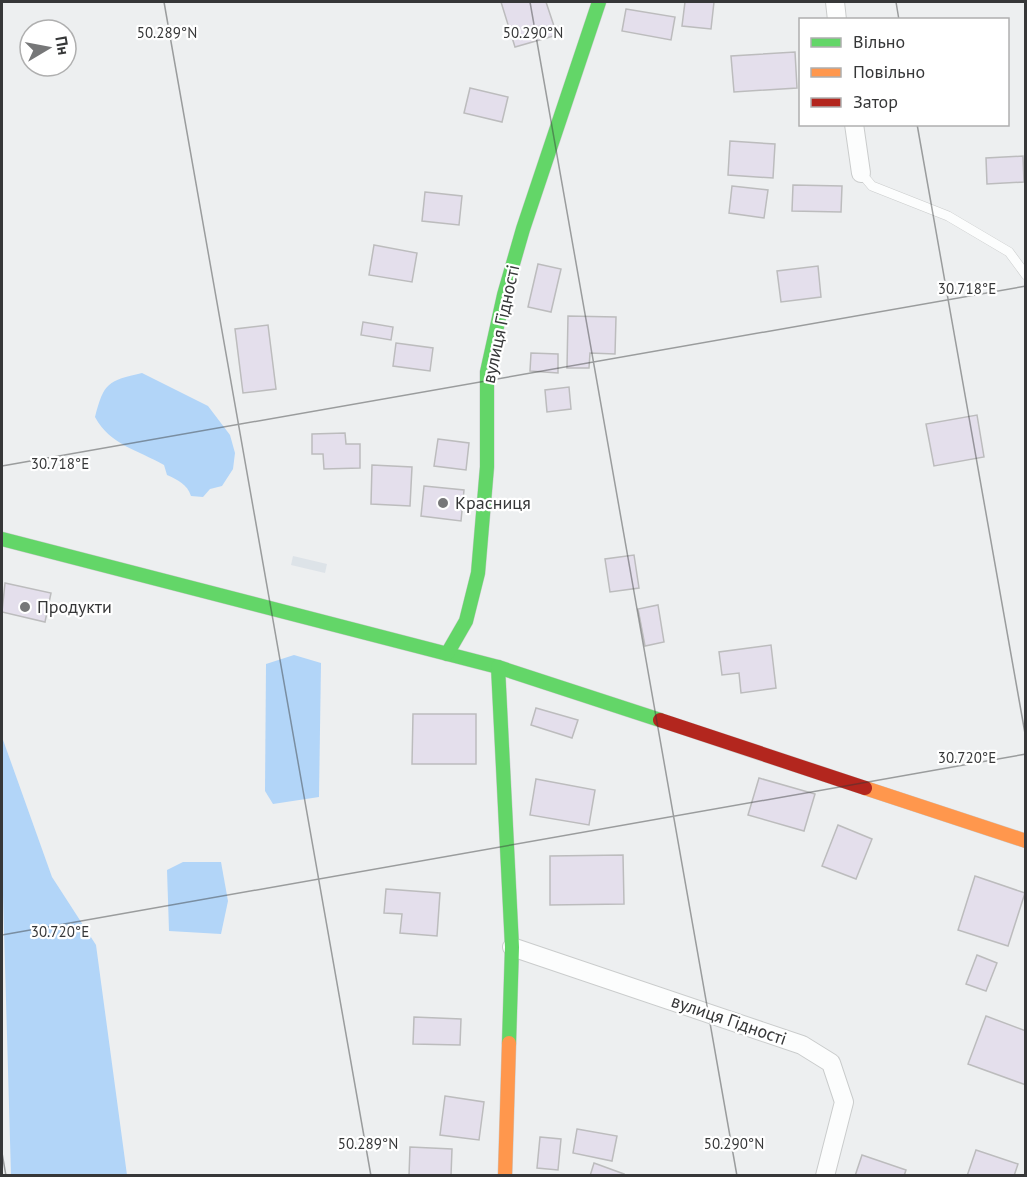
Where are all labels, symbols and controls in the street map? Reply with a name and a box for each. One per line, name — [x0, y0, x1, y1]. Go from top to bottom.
north arrow — [18, 18, 78, 78]
legend — [799, 18, 1009, 126]
text: 50.289°N — [137, 23, 197, 42]
text: 50.290°N — [503, 23, 563, 42]
text: Вільно — [853, 30, 905, 53]
text: Пн — [51, 34, 74, 56]
text: Повільно — [853, 60, 925, 83]
text: Затор — [853, 90, 898, 113]
street label: вулиця Гідності — [477, 263, 524, 385]
text: 30.718°E — [938, 279, 996, 298]
text: 30.718°E — [31, 454, 89, 473]
place label: Красниця — [455, 491, 531, 514]
marker: Красниця — [436, 496, 450, 510]
place label: Продукти — [37, 595, 112, 618]
marker: Продукти — [18, 600, 32, 614]
text: 30.720°E — [938, 748, 996, 767]
text: 30.720°E — [31, 922, 89, 941]
street label: вулиця Гідності — [668, 989, 790, 1050]
text: 50.289°N — [338, 1134, 398, 1153]
text: 50.290°N — [704, 1134, 764, 1153]

